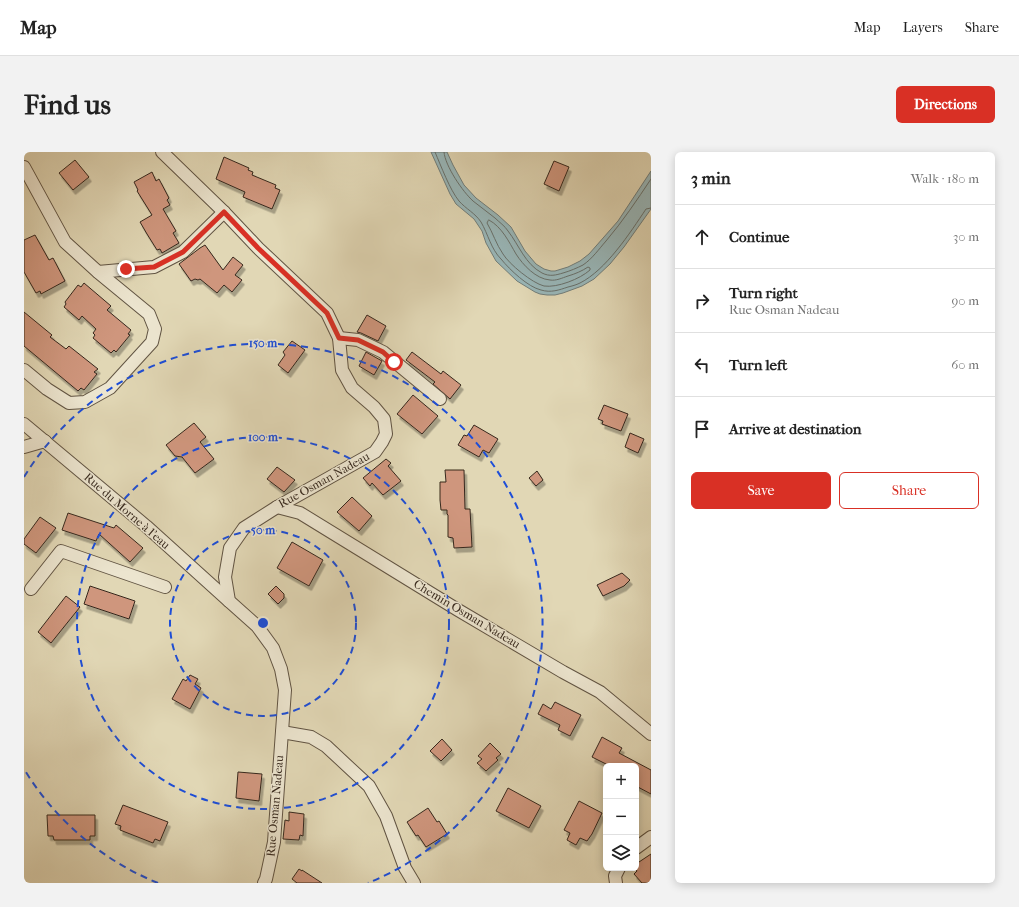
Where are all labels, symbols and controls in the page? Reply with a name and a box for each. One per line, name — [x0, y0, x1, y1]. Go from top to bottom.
text: Map — [20, 17, 56, 39]
text: Map — [854, 19, 881, 36]
text: Layers — [903, 19, 943, 36]
text: Share — [965, 19, 999, 36]
button: Directions — [896, 86, 995, 123]
text: Find us — [24, 88, 111, 121]
text: 3 min — [691, 168, 731, 188]
text: Walk · 180 m — [911, 171, 979, 186]
icon: ahead — [691, 226, 713, 248]
text: Continue — [729, 228, 789, 246]
text: 30 m — [953, 229, 979, 244]
route end — [117, 260, 135, 278]
text: Turn right — [729, 284, 798, 302]
icon: right — [691, 290, 713, 312]
text: 90 m — [951, 293, 979, 308]
text: Rue Osman Nadeau — [729, 302, 839, 317]
text: 150 m — [249, 336, 278, 350]
route start — [385, 353, 403, 371]
icon: left — [691, 354, 713, 376]
text: Turn left — [729, 356, 787, 374]
text: 60 m — [951, 357, 979, 372]
icon: arrive — [691, 418, 713, 440]
text: Arrive at destination — [729, 420, 861, 438]
text: 100 m — [248, 430, 279, 444]
street label: Rue Osman Nadeau — [276, 449, 372, 511]
street label: Rue du Morne à l'eau — [81, 470, 173, 552]
button: Save — [691, 472, 831, 509]
button: Share — [839, 472, 979, 509]
text: 50 m — [251, 523, 276, 537]
street label: Chemin Osman Nadeau — [411, 577, 523, 652]
centre of rings — [256, 616, 270, 630]
street label: Rue Osman Nadeau — [264, 754, 286, 857]
map controls — [603, 763, 639, 871]
button: + — [603, 763, 639, 799]
button: − — [603, 799, 639, 835]
button: layers — [603, 835, 639, 871]

